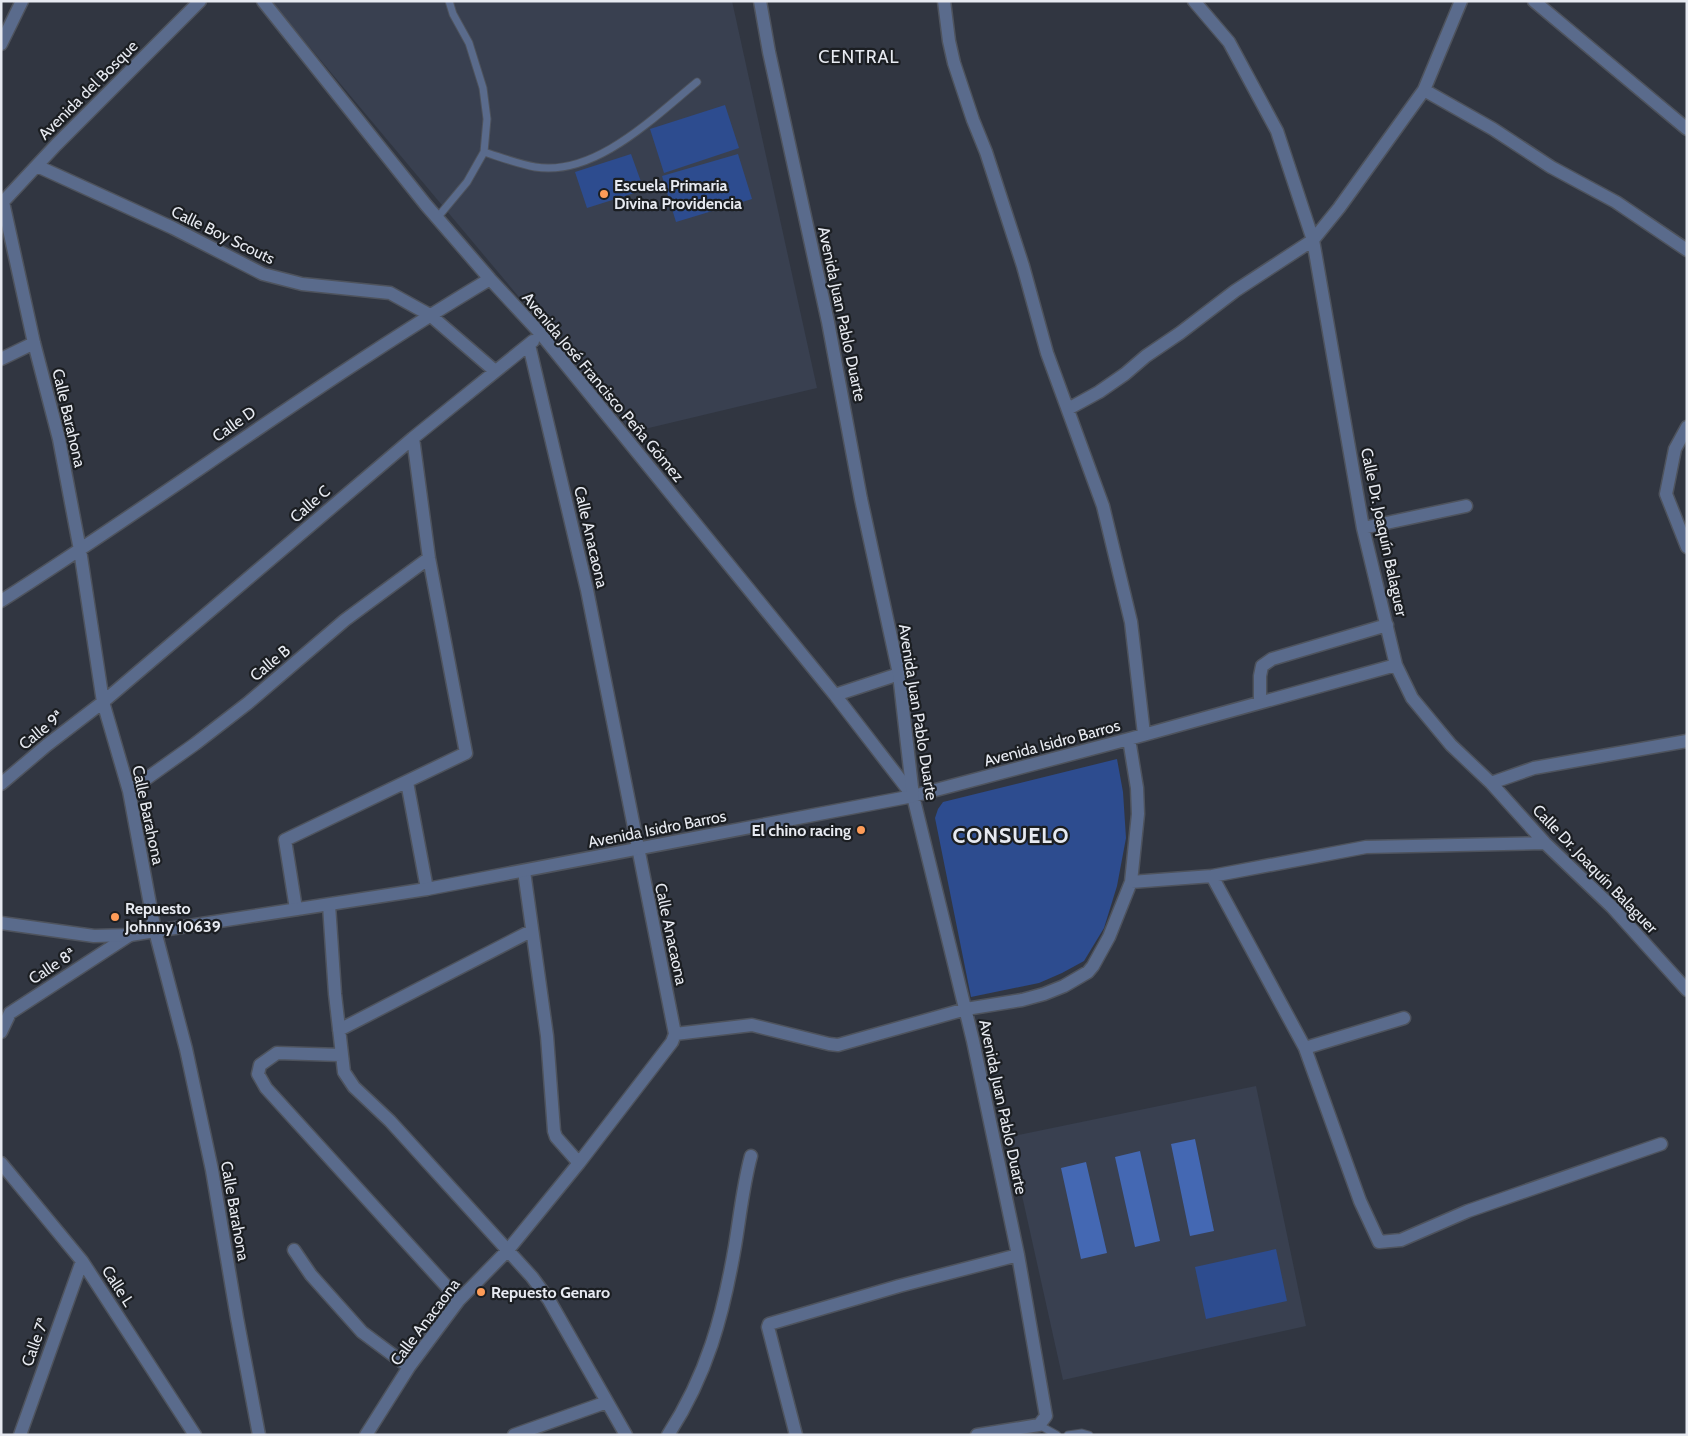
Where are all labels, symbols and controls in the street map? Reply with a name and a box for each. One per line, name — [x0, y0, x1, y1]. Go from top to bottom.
street label: Avenida del Bosque — [34, 36, 142, 144]
district label: CENTRAL — [818, 46, 900, 68]
place label: Escuela Primaria Divina Providencia — [614, 176, 742, 213]
marker: Escuela Primaria Divina Providencia — [598, 188, 610, 200]
street label: Calle Boy Scouts — [168, 202, 278, 268]
street label: Avenida Juan Pablo Duarte — [814, 225, 870, 403]
street label: Avenida José Francisco Peña Gómez — [518, 288, 688, 486]
street label: Calle Barahona — [48, 367, 90, 470]
street label: Calle D — [209, 402, 259, 446]
street label: Calle Dr. Joaquín Balaguer — [1357, 446, 1411, 619]
street label: Calle C — [286, 481, 334, 526]
street label: Calle Anacaona — [570, 484, 612, 590]
street label: Avenida Juan Pablo Duarte — [895, 623, 941, 801]
street label: Calle B — [246, 641, 294, 685]
street label: Calle 9ª — [15, 706, 67, 754]
street label: Avenida Isidro Barros — [982, 716, 1123, 770]
street label: Calle Barahona — [128, 764, 168, 867]
street label: Calle Dr. Joaquín Balaguer — [1529, 801, 1662, 938]
street label: Avenida Isidro Barros — [586, 806, 728, 852]
place label: El chino racing — [751, 821, 851, 840]
district label: CONSUELO — [953, 823, 1069, 848]
marker: El chino racing — [855, 824, 867, 836]
street label: Calle Anacaona — [651, 881, 691, 987]
place label: Repuesto Johnny 10639 — [124, 899, 221, 936]
marker: Repuesto Johnny 10639 — [109, 911, 121, 923]
street label: Calle 8ª — [25, 944, 79, 988]
street label: Avenida Juan Pablo Duarte — [975, 1018, 1031, 1196]
street label: Calle Barahona — [217, 1160, 253, 1263]
street label: Calle L — [98, 1262, 138, 1310]
street label: Calle Anacaona — [386, 1275, 464, 1369]
place label: Repuesto Genaro — [491, 1283, 610, 1302]
marker: Repuesto Genaro — [475, 1286, 487, 1298]
street label: Calle 7ª — [17, 1315, 53, 1369]

